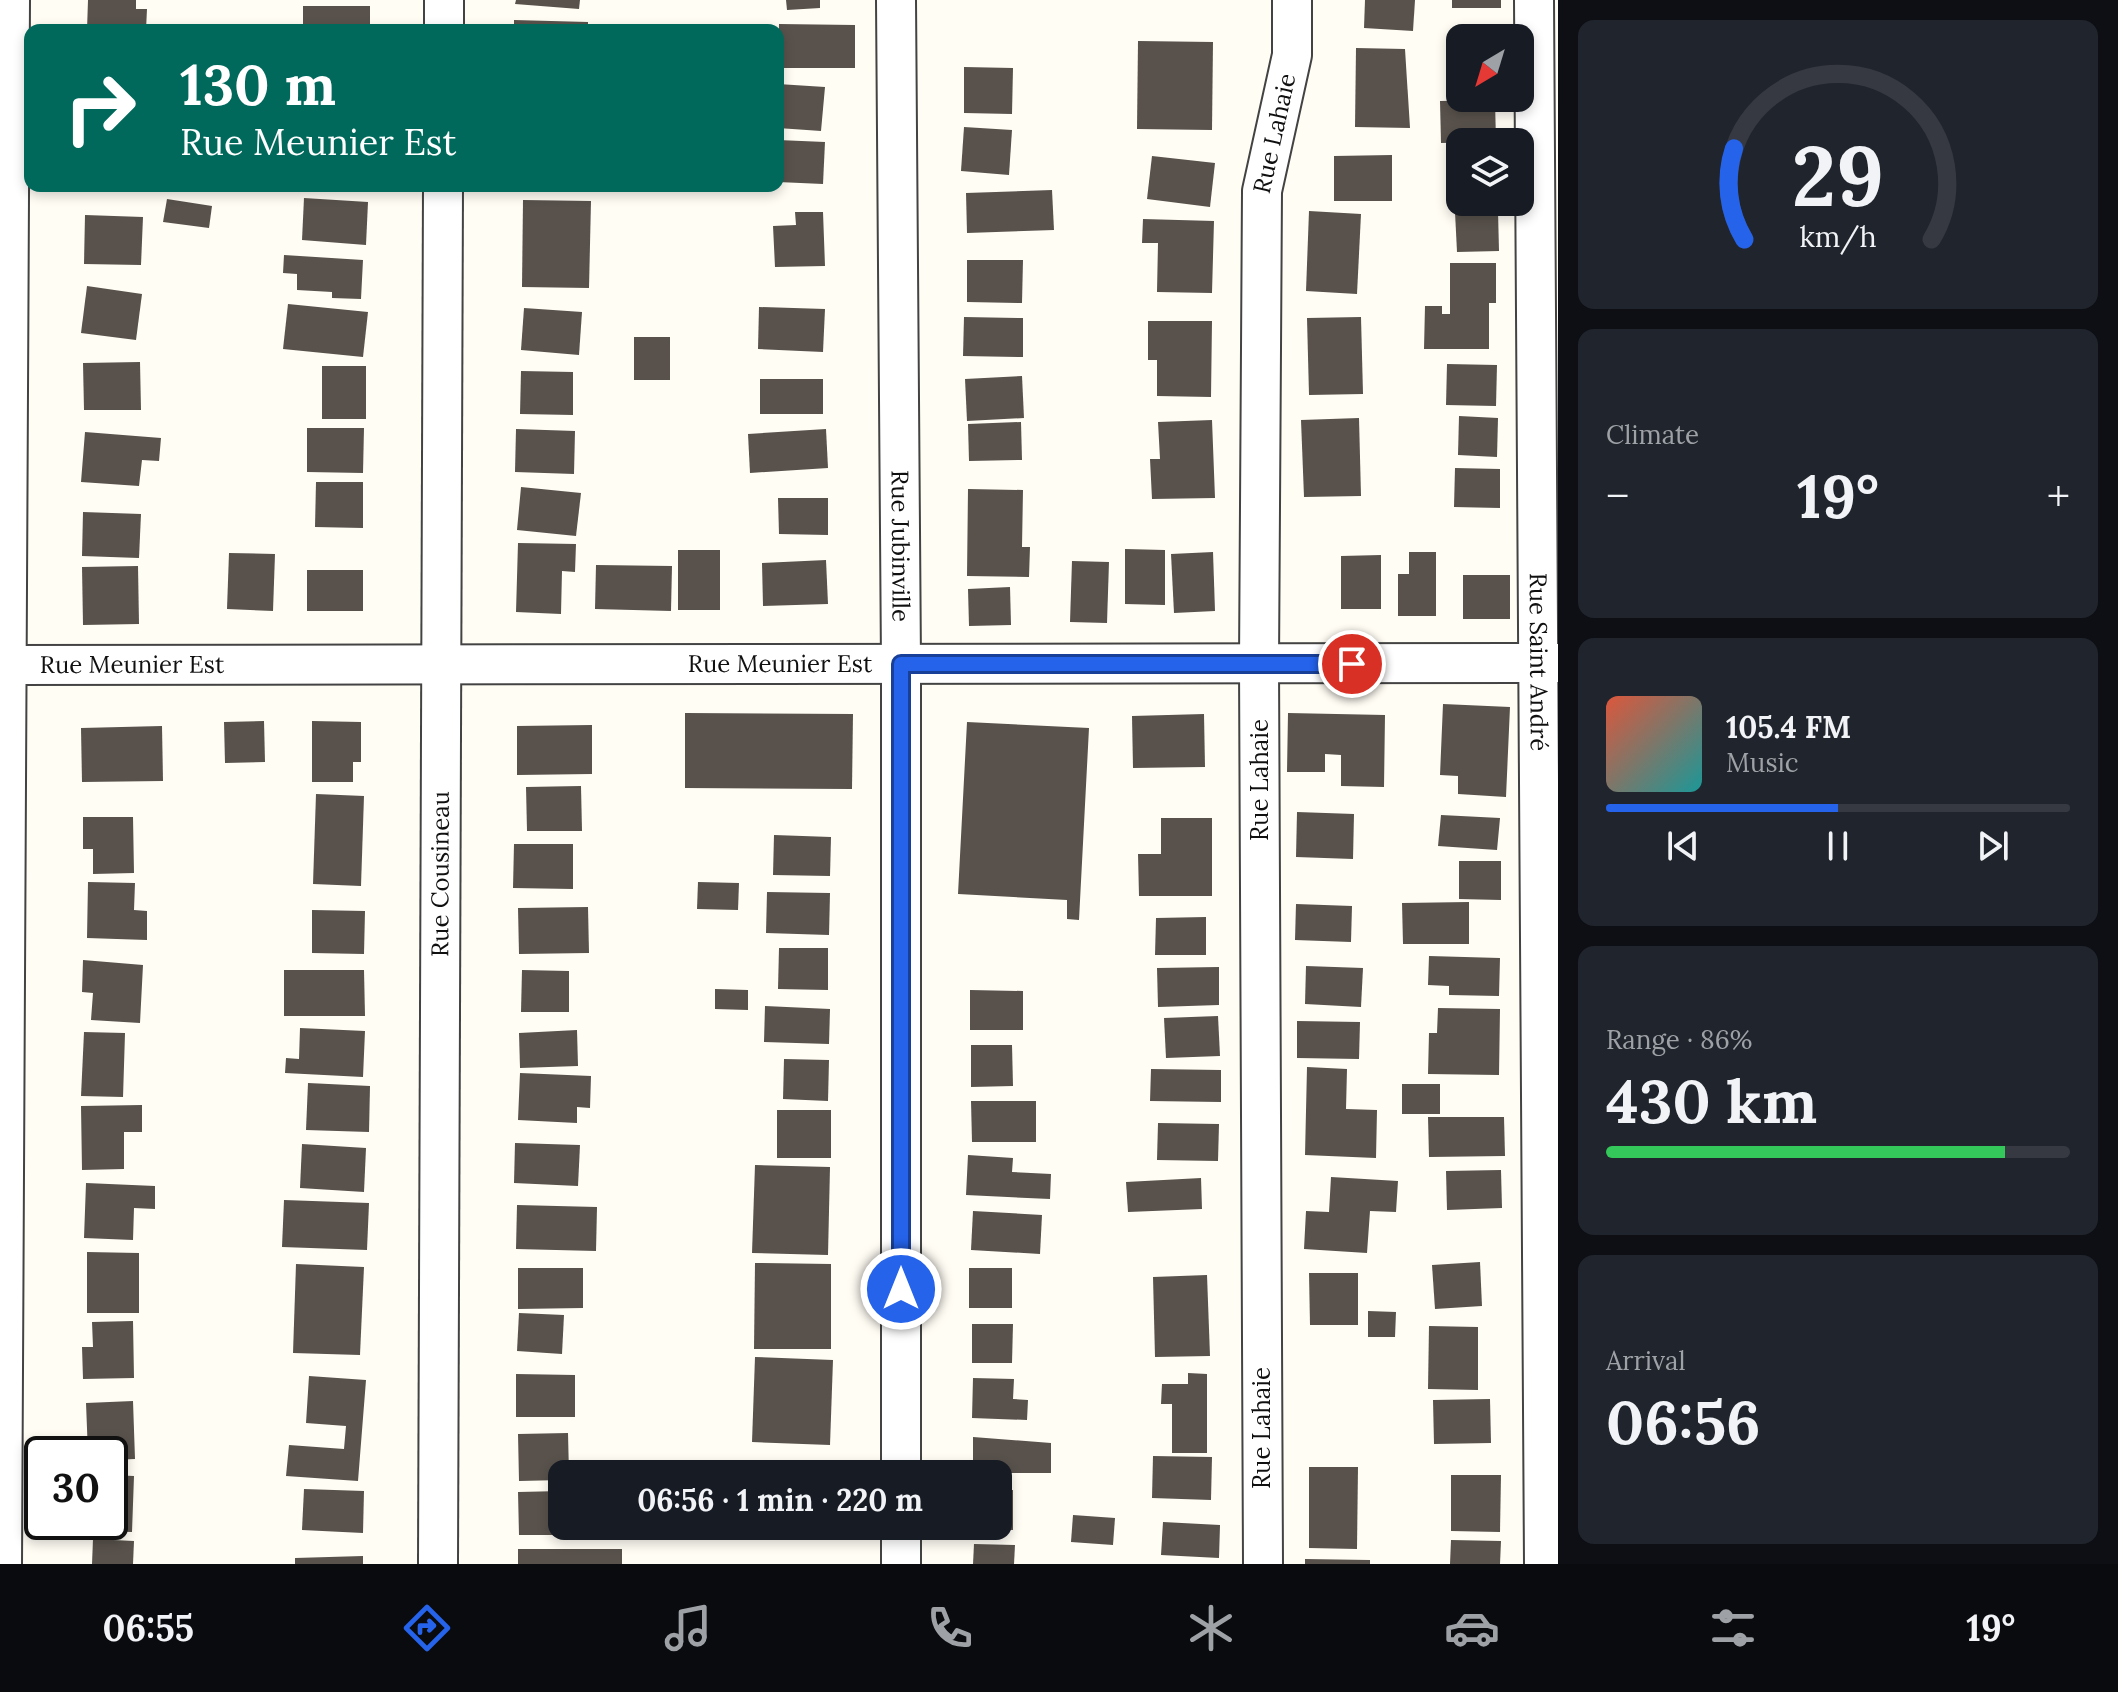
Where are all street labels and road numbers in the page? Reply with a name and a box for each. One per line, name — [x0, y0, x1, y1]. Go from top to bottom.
street label: Rue Lahaie — [1246, 70, 1303, 196]
street label: Rue Jubinville — [885, 470, 917, 622]
street label: Rue Saint André — [1523, 573, 1555, 751]
street label: Rue Meunier Est — [688, 648, 873, 679]
street label: Rue Meunier Est — [40, 649, 225, 680]
street label: Rue Lahaie — [1244, 719, 1275, 841]
street label: Rue Cousineau — [424, 791, 456, 957]
street label: Rue Lahaie — [1246, 1367, 1277, 1489]

